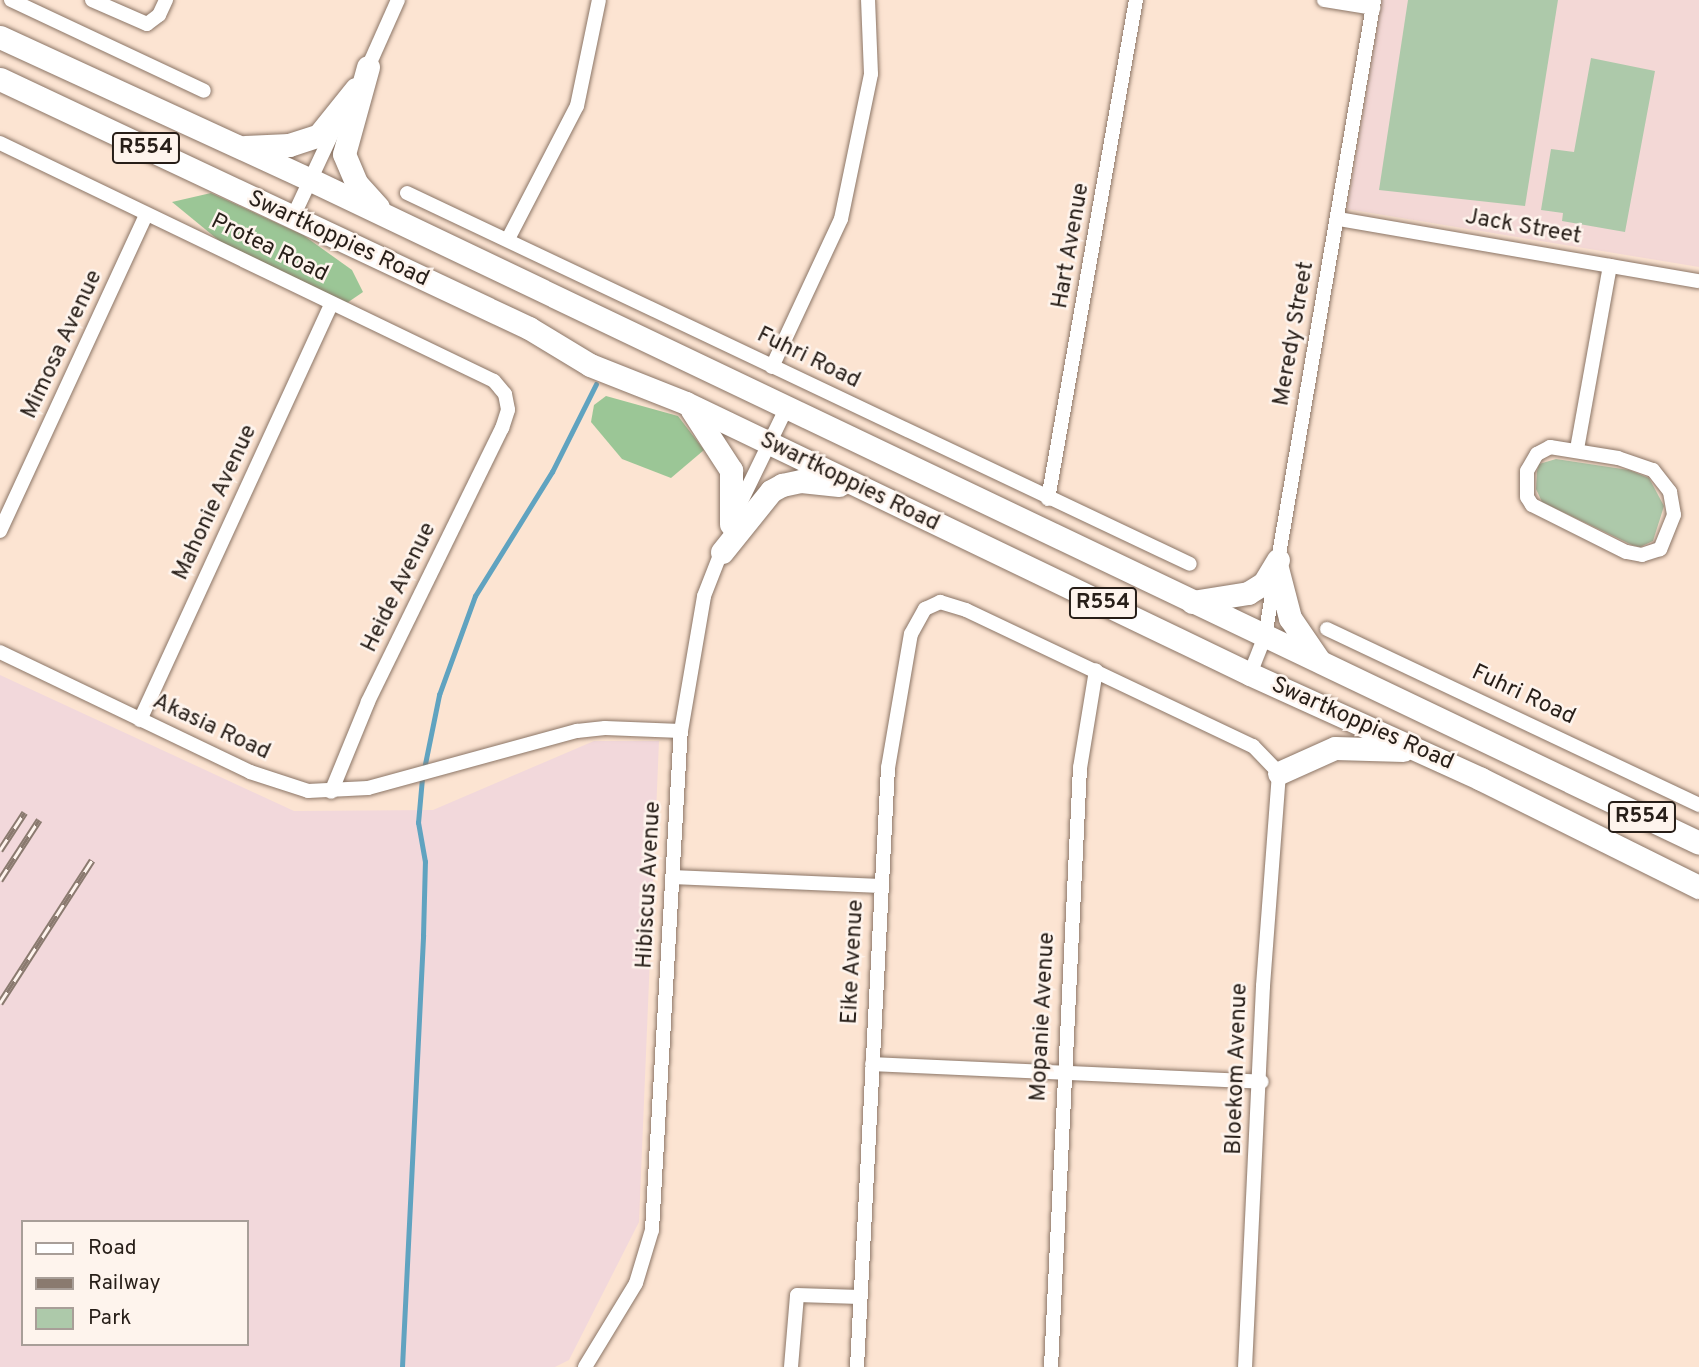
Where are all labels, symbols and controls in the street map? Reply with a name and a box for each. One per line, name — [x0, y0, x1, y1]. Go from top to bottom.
road number: R554 — [111, 130, 181, 166]
street label: Hart Avenue — [1047, 181, 1097, 311]
street label: Swartkoppies Road — [243, 186, 433, 294]
street label: Jack Street — [1463, 204, 1583, 252]
street label: Protea Road — [206, 209, 332, 289]
street label: Meredy Street — [1269, 260, 1321, 408]
street label: Mimosa Avenue — [16, 266, 110, 424]
street label: Fuhri Road — [752, 322, 864, 396]
street label: Mahonie Avenue — [168, 420, 264, 586]
street label: Swartkoppies Road — [755, 427, 943, 539]
street label: Heide Avenue — [356, 518, 444, 658]
road number: R554 — [1068, 586, 1138, 620]
street label: Fuhri Road — [1467, 660, 1579, 732]
street label: Swartkoppies Road — [1267, 672, 1457, 778]
street label: Akasia Road — [148, 689, 274, 767]
street label: Hibiscus Avenue — [632, 800, 668, 970]
road number: R554 — [1607, 800, 1677, 834]
street label: Eike Avenue — [837, 898, 871, 1026]
street label: Mopanie Avenue — [1026, 931, 1062, 1103]
street label: Bloekom Avenue — [1221, 982, 1255, 1156]
legend — [21, 1220, 248, 1346]
text: Road — [88, 1235, 137, 1262]
text: Railway — [88, 1270, 161, 1297]
text: Park — [88, 1305, 131, 1332]

